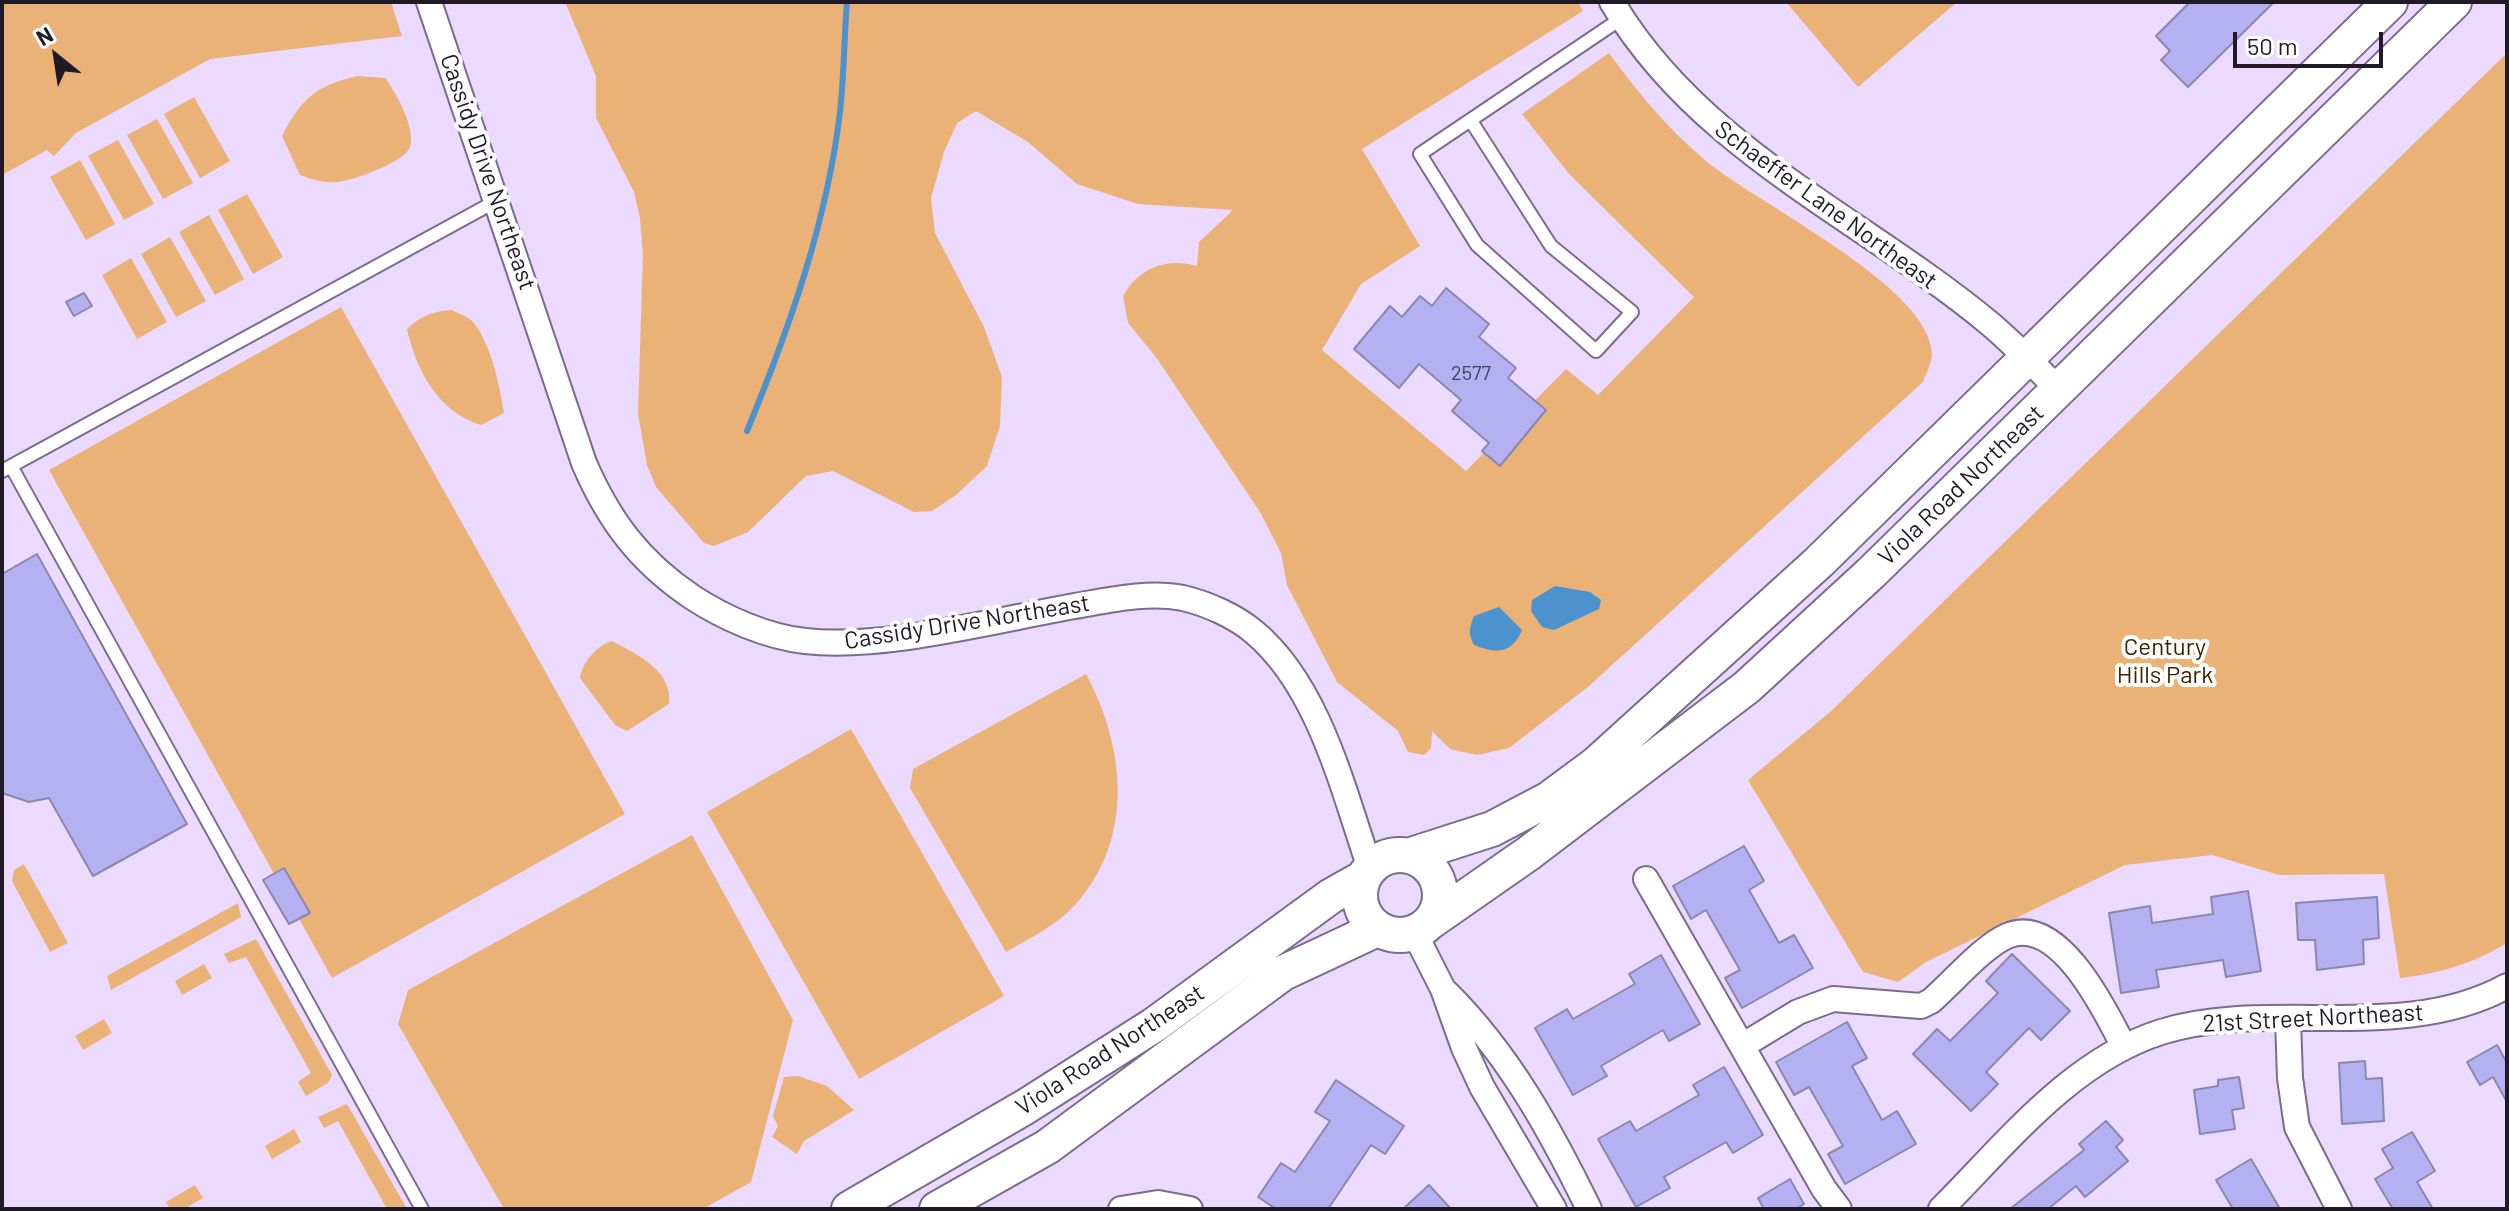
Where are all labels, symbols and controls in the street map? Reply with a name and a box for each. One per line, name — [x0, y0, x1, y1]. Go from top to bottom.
north arrow — [16, 16, 96, 96]
scale bar — [2237, 16, 2387, 66]
text: N — [31, 20, 57, 50]
text: 50 m — [2247, 31, 2298, 60]
street label: Cassidy Drive Northeast — [434, 50, 542, 294]
street label: Schaeffer Lane Northeast — [1709, 115, 1943, 295]
house number: 2577 — [1451, 361, 1491, 385]
street label: Viola Road Northeast — [1872, 399, 2050, 571]
street label: Cassidy Drive Northeast — [842, 588, 1092, 656]
park label: Century Hills Park — [2117, 633, 2213, 689]
street label: Viola Road Northeast — [1010, 978, 1210, 1122]
street label: 21st Street Northeast — [2202, 998, 2424, 1038]

